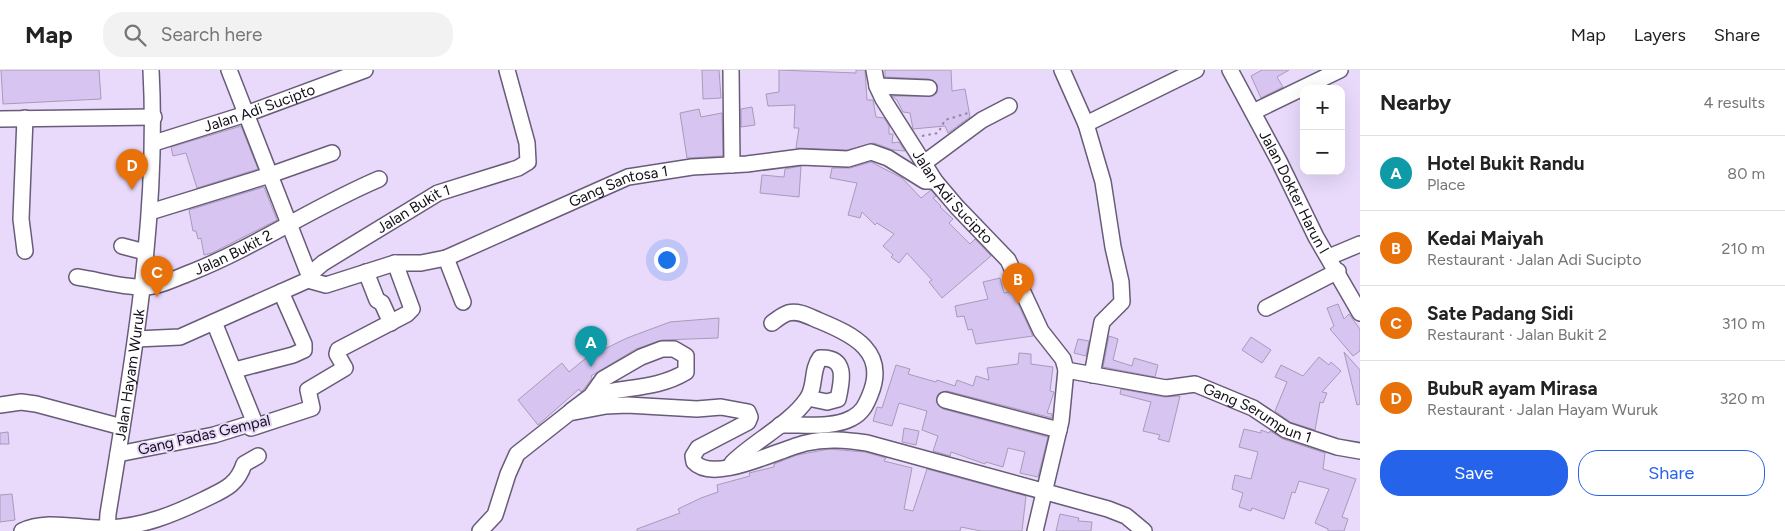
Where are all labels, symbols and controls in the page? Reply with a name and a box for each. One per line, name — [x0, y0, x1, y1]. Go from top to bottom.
search box — [103, 12, 453, 57]
text: Map — [25, 20, 73, 49]
icon: search — [121, 21, 149, 49]
text: Search here — [161, 23, 262, 46]
text: Map — [1571, 24, 1606, 46]
text: Layers — [1634, 24, 1686, 46]
text: Share — [1714, 24, 1760, 46]
street label: Jalan Adi Sucipto — [201, 80, 318, 136]
map controls — [1300, 85, 1345, 175]
button: + — [1300, 85, 1345, 130]
text: Nearby — [1380, 90, 1451, 115]
text: 4 results — [1704, 93, 1765, 112]
street label: Jalan Dokter Harun I — [1255, 127, 1333, 257]
button: − — [1300, 130, 1345, 175]
street label: Jalan Adi Sucipto — [909, 146, 997, 248]
pin: D — [116, 149, 148, 190]
text: Hotel Bukit Randu — [1427, 152, 1585, 175]
street label: Gang Santosa 1 — [566, 162, 669, 211]
text: A — [1390, 164, 1402, 183]
text: 80 m — [1727, 164, 1765, 183]
text: Place — [1427, 175, 1465, 194]
street label: Jalan Bukit 1 — [373, 181, 452, 237]
street label: Jalan Bukit 2 — [192, 226, 275, 279]
text: Kedai Maiyah — [1427, 227, 1544, 250]
text: B — [1391, 239, 1401, 258]
text: 210 m — [1722, 239, 1765, 258]
your location — [654, 247, 680, 273]
text: Restaurant · Jalan Adi Sucipto — [1427, 250, 1641, 269]
pin: C — [141, 256, 173, 297]
pin: B — [1002, 263, 1034, 304]
text: Sate Padang Sidi — [1427, 302, 1574, 325]
street label: Jalan Hayam Wuruk — [111, 307, 149, 442]
text: C — [1390, 314, 1402, 333]
text: 310 m — [1722, 314, 1765, 333]
text: Restaurant · Jalan Bukit 2 — [1427, 325, 1607, 344]
pin: A — [575, 326, 607, 367]
text: BubuR ayam Mirasa — [1427, 377, 1598, 400]
street label: Gang Serumpun 1 — [1200, 379, 1314, 447]
text: D — [1390, 389, 1402, 408]
text: 320 m — [1720, 389, 1765, 408]
text: Restaurant · Jalan Hayam Wuruk — [1427, 400, 1658, 419]
street label: Gang Padas Gempal — [136, 411, 272, 459]
button: Save — [1380, 450, 1568, 496]
button: Share — [1578, 450, 1765, 496]

